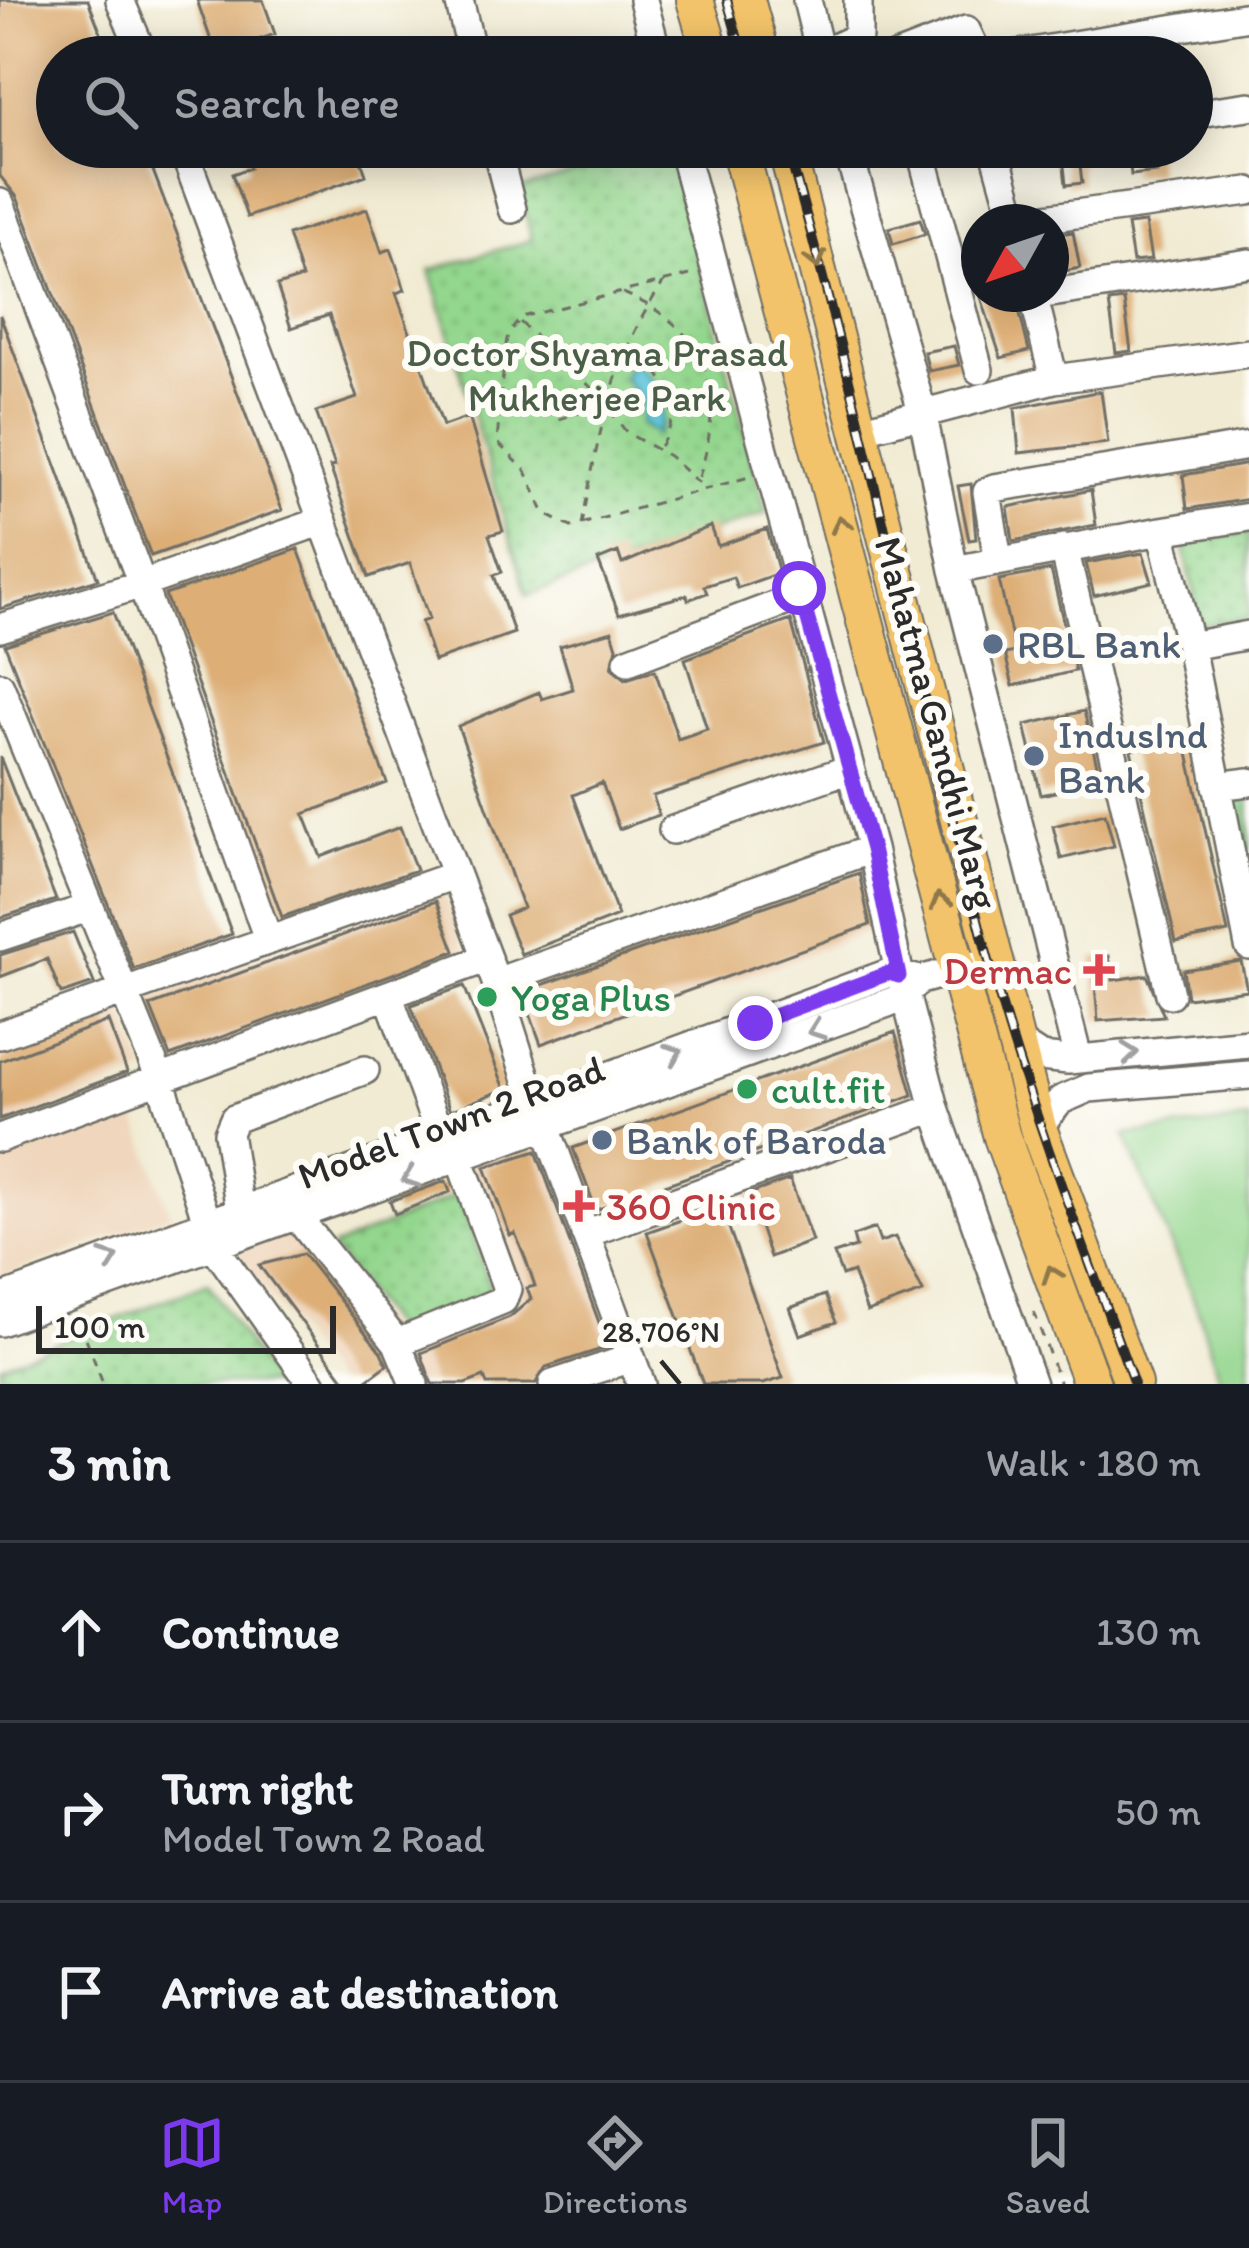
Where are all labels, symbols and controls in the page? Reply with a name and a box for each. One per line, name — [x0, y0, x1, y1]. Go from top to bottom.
search box — [36, 36, 1213, 168]
icon: search — [78, 69, 144, 135]
text: Search here — [174, 75, 400, 129]
north arrow — [961, 204, 1069, 312]
one-way arrow — [802, 250, 827, 270]
park label: Doctor Shyama Prasad Mukherjee Park — [406, 329, 788, 421]
one-way arrow — [830, 514, 855, 534]
street label: Mahatma Gandhi Marg — [865, 532, 1009, 914]
route start — [772, 561, 826, 615]
place label: RBL Bank — [1017, 621, 1181, 668]
marker: RBL Bank — [980, 631, 1006, 657]
place label: IndusInd Bank — [1058, 711, 1208, 803]
marker: IndusInd Bank — [1021, 743, 1047, 769]
one-way arrow — [930, 891, 955, 912]
place label: Dermac — [943, 947, 1072, 994]
marker: Dermac — [1083, 954, 1115, 986]
place label: Yoga Plus — [511, 974, 671, 1021]
marker: Yoga Plus — [474, 984, 500, 1010]
route end — [728, 996, 782, 1050]
one-way arrow — [806, 1016, 827, 1040]
one-way arrow — [1120, 1041, 1139, 1066]
one-way arrow — [662, 1043, 683, 1068]
street label: Model Town 2 Road — [291, 1045, 611, 1199]
place label: cult.fit — [771, 1066, 886, 1113]
marker: cult.fit — [734, 1076, 760, 1102]
place label: Bank of Baroda — [626, 1117, 887, 1164]
marker: Bank of Baroda — [589, 1127, 615, 1153]
one-way arrow — [401, 1164, 422, 1189]
place label: 360 Clinic — [606, 1183, 776, 1230]
marker: 360 Clinic — [563, 1190, 595, 1222]
one-way arrow — [98, 1249, 119, 1273]
one-way arrow — [1042, 1265, 1066, 1286]
scale bar — [36, 1300, 336, 1353]
text: 100 m — [54, 1307, 145, 1346]
text: 28.706°N — [602, 1313, 720, 1350]
text: 3 min — [48, 1432, 170, 1493]
text: Walk · 180 m — [986, 1439, 1201, 1486]
icon: ahead — [48, 1599, 114, 1665]
text: Continue — [162, 1605, 340, 1659]
text: 130 m — [1096, 1608, 1201, 1655]
text: Turn right — [162, 1761, 353, 1815]
icon: right — [48, 1779, 114, 1845]
text: 50 m — [1115, 1788, 1201, 1835]
text: Model Town 2 Road — [162, 1815, 485, 1862]
icon: arrive — [48, 1959, 114, 2025]
text: Arrive at destination — [162, 1965, 558, 2019]
tab: Map — [159, 2110, 225, 2221]
tab: Directions — [543, 2110, 688, 2221]
tab: Saved — [1006, 2110, 1090, 2221]

